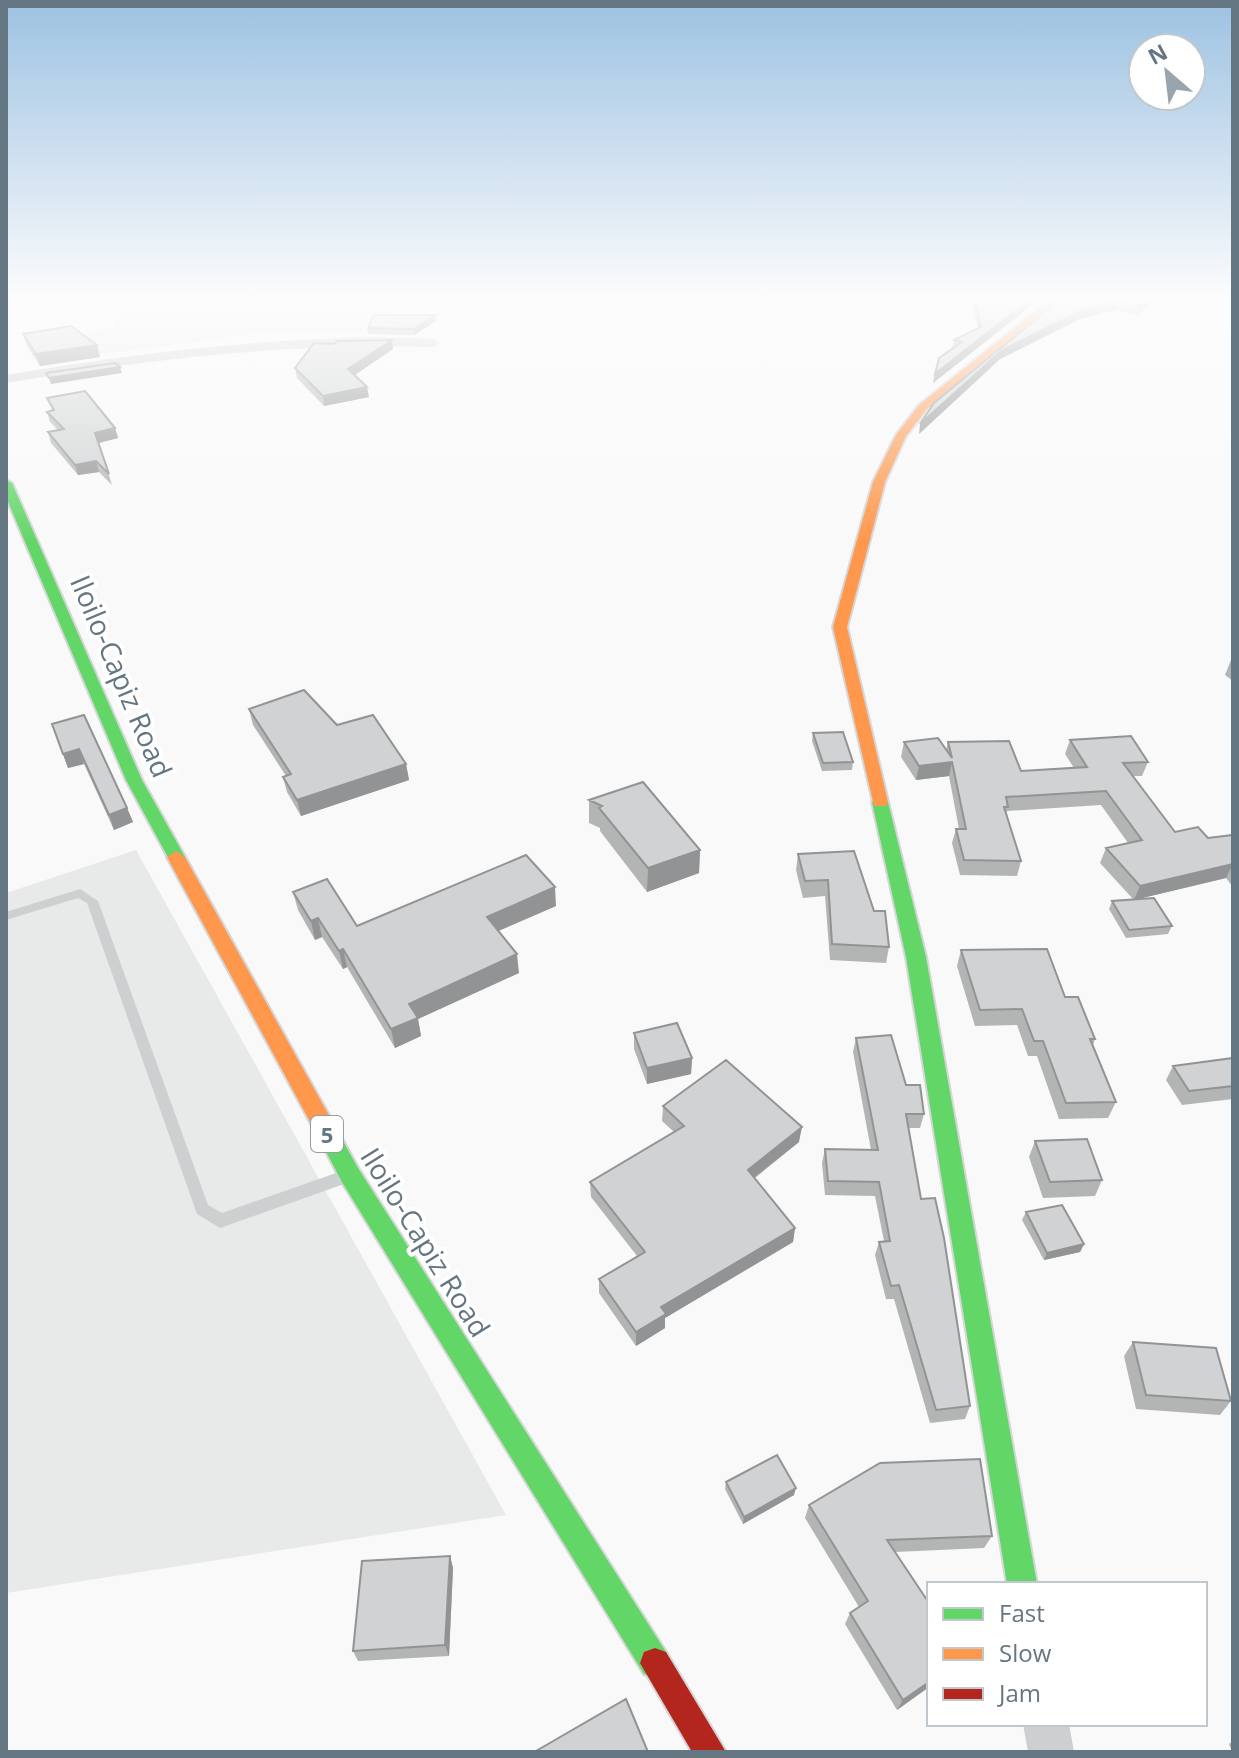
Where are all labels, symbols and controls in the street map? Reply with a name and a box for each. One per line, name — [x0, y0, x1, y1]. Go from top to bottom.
north arrow — [1127, 32, 1207, 112]
text: N — [1142, 36, 1172, 71]
street label: Iloilo-Capiz Road — [62, 569, 182, 783]
road number: 5 — [311, 1116, 343, 1152]
street label: Iloilo-Capiz Road — [353, 1140, 499, 1344]
legend — [927, 1582, 1207, 1726]
text: Fast — [999, 1596, 1045, 1629]
text: Slow — [999, 1636, 1052, 1669]
text: Jam — [997, 1676, 1041, 1709]

